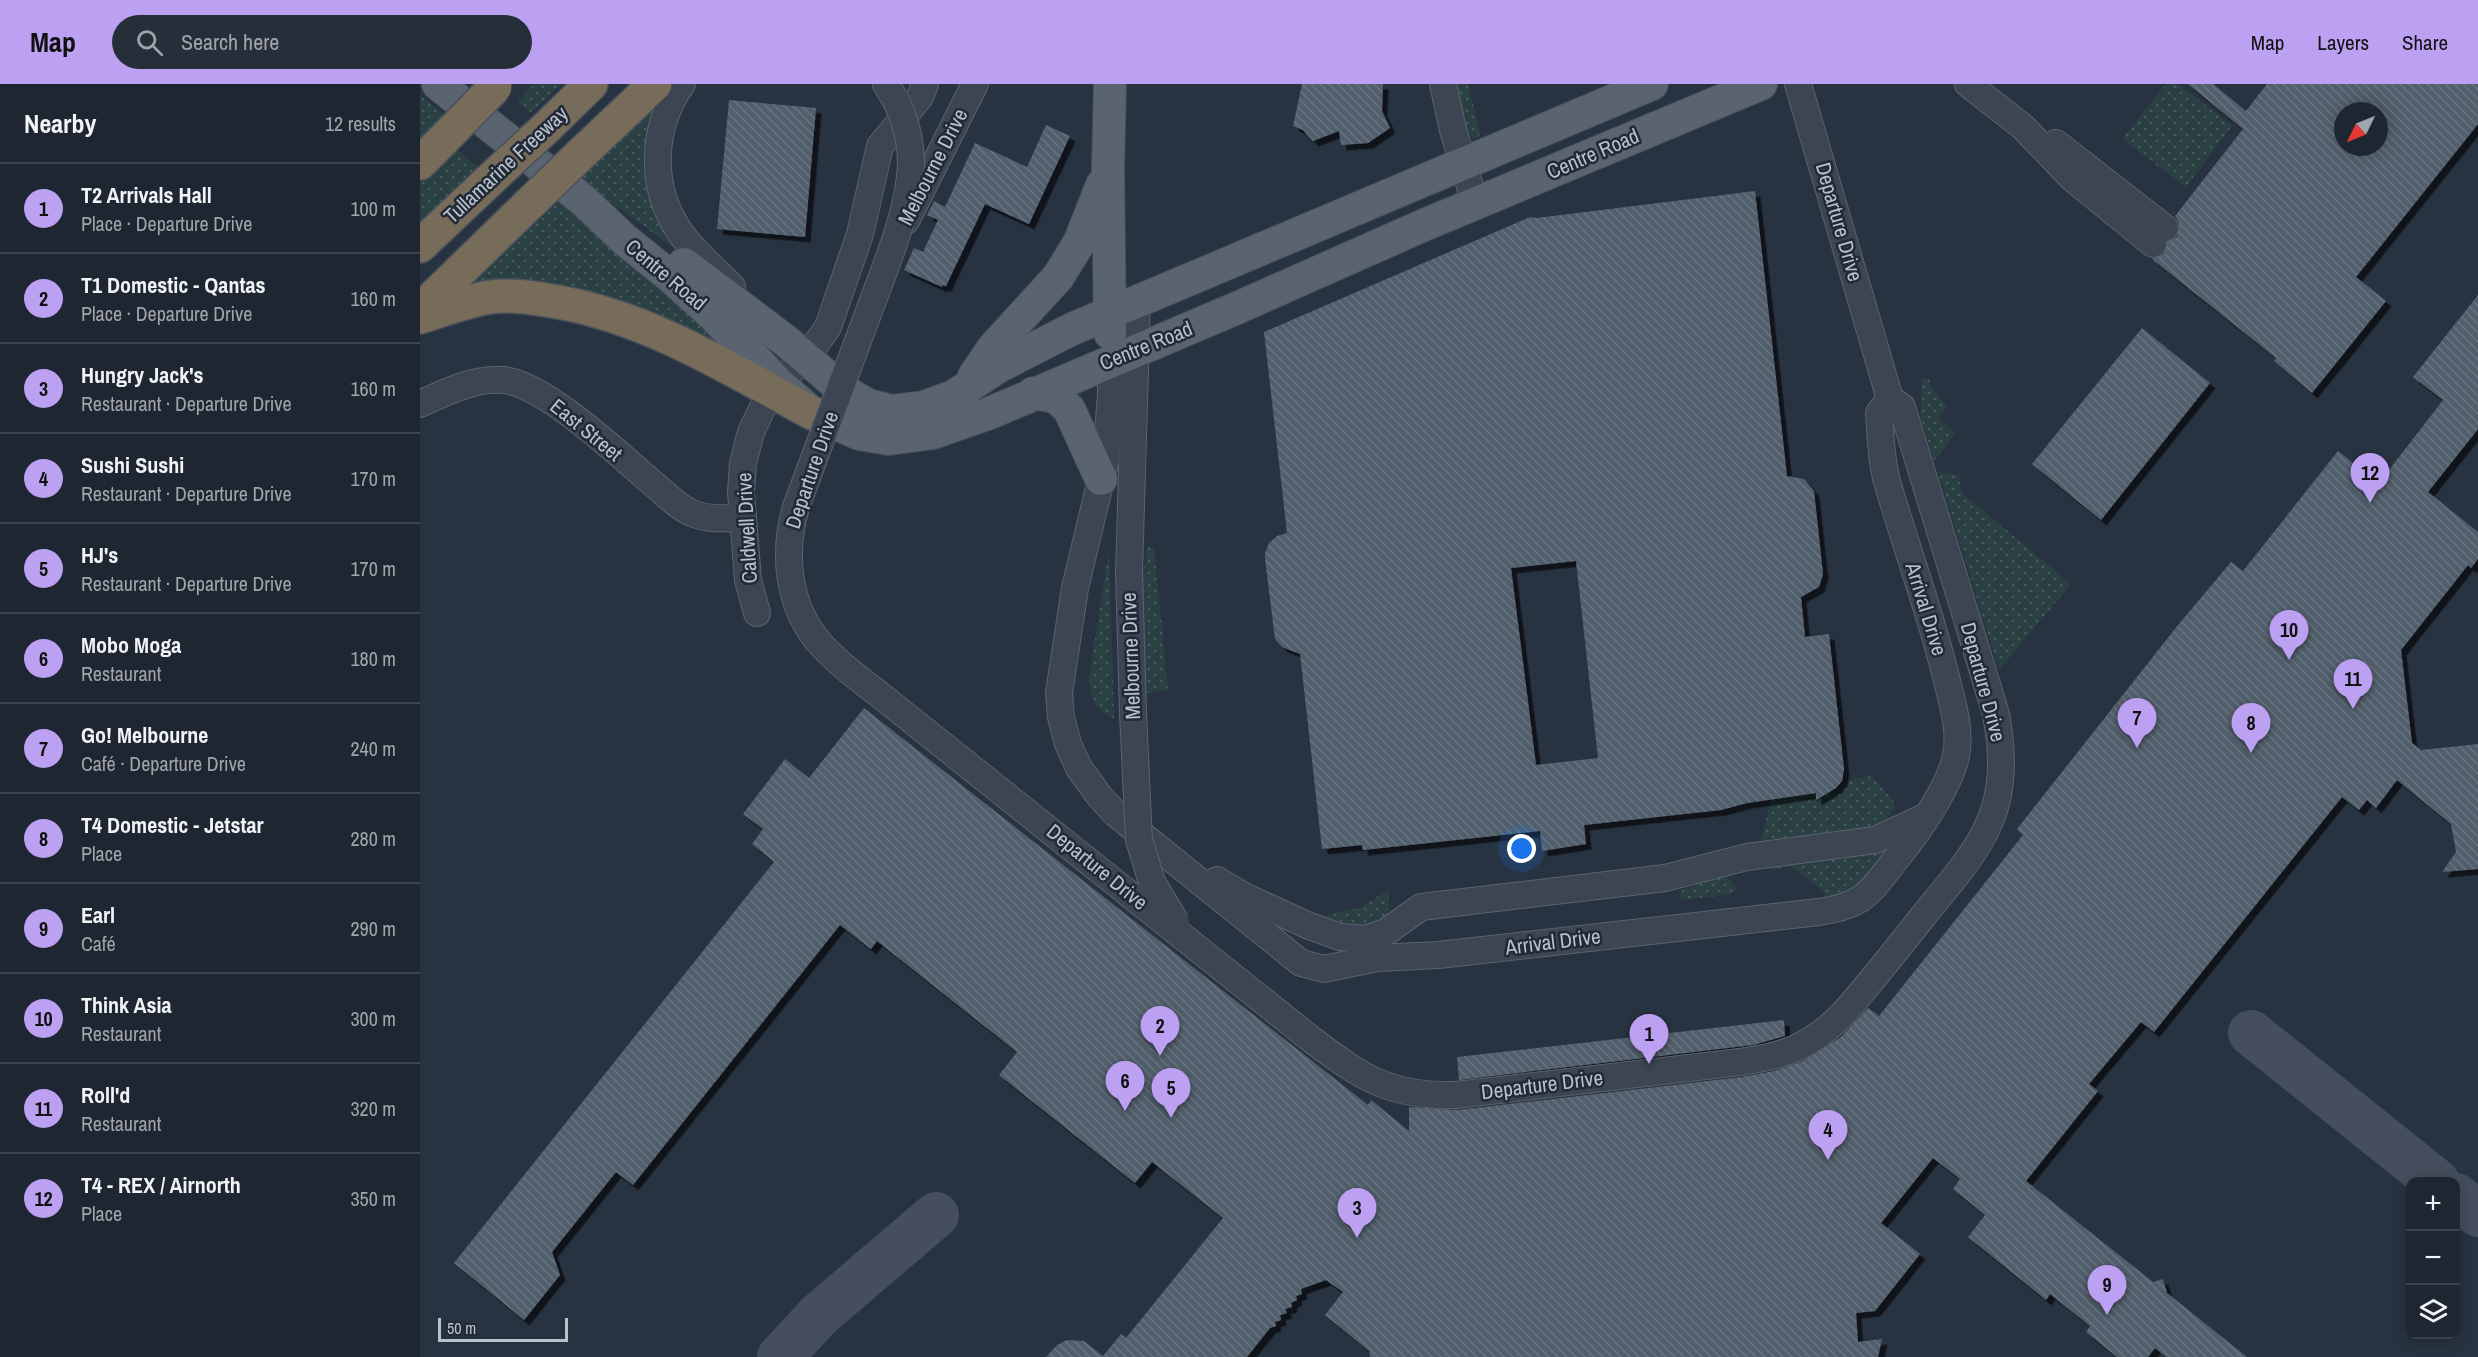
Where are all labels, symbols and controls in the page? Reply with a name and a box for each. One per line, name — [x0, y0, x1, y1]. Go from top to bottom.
search box — [112, 15, 532, 69]
text: Map — [30, 23, 76, 61]
icon: search — [133, 26, 166, 59]
text: Search here — [181, 27, 279, 57]
text: Map — [2251, 28, 2284, 57]
text: Layers — [2317, 28, 2369, 57]
text: Share — [2402, 28, 2448, 57]
street label: Tullamarine Freeway — [437, 99, 574, 230]
north arrow — [2334, 102, 2388, 156]
street label: Melbourne Drive — [891, 103, 974, 230]
text: Nearby — [24, 106, 96, 141]
text: 12 results — [325, 110, 396, 137]
street label: Centre Road — [1542, 121, 1643, 186]
street label: Departure Drive — [1809, 159, 1870, 285]
text: T2 Arrivals Hall — [81, 180, 212, 210]
text: 1 — [39, 195, 48, 222]
text: 100 m — [350, 195, 396, 222]
text: Place · Departure Drive — [81, 210, 252, 237]
street label: Centre Road — [620, 232, 713, 317]
text: T1 Domestic - Qantas — [81, 270, 265, 300]
text: 2 — [39, 285, 48, 312]
text: 160 m — [350, 285, 396, 312]
text: Place · Departure Drive — [81, 300, 252, 327]
street label: Centre Road — [1095, 314, 1197, 377]
text: Hungry Jack's — [81, 360, 204, 390]
text: 3 — [39, 375, 48, 402]
text: 160 m — [350, 375, 396, 402]
text: Restaurant · Departure Drive — [81, 390, 292, 417]
street label: East Street — [544, 392, 629, 468]
street label: Departure Drive — [778, 407, 845, 532]
text: Sushi Sushi — [81, 450, 184, 480]
pin: 12 — [2350, 454, 2390, 503]
text: 4 — [39, 465, 48, 492]
text: 170 m — [350, 465, 396, 492]
street label: Caldwell Drive — [729, 472, 764, 584]
text: Restaurant · Departure Drive — [81, 480, 292, 507]
text: HJ's — [81, 540, 118, 570]
text: 5 — [39, 555, 48, 582]
text: 170 m — [350, 555, 396, 582]
street label: Arrival Drive — [1898, 558, 1954, 659]
text: Restaurant · Departure Drive — [81, 570, 292, 597]
street label: Melbourne Drive — [1114, 592, 1147, 720]
pin: 10 — [2270, 610, 2308, 660]
street label: Departure Drive — [1954, 619, 2013, 745]
text: Mobo Moga — [81, 630, 181, 660]
text: 6 — [39, 645, 48, 672]
text: 180 m — [350, 645, 396, 672]
text: Restaurant — [81, 660, 161, 687]
pin: 11 — [2334, 660, 2372, 709]
pin: 7 — [2118, 698, 2156, 748]
pin: 8 — [2232, 704, 2270, 753]
text: Go! Melbourne — [81, 720, 208, 750]
text: 7 — [39, 735, 48, 762]
text: 240 m — [350, 735, 396, 762]
text: Café · Departure Drive — [81, 750, 246, 777]
text: T4 Domestic - Jetstar — [81, 810, 263, 840]
street label: Departure Drive — [1041, 817, 1154, 916]
text: 8 — [39, 825, 48, 852]
text: 280 m — [350, 825, 396, 852]
your location — [1507, 834, 1536, 863]
text: Place — [81, 840, 122, 867]
text: Earl — [81, 900, 115, 930]
text: 9 — [39, 915, 48, 942]
text: 290 m — [350, 915, 396, 942]
street label: Arrival Drive — [1503, 921, 1602, 962]
text: Café — [81, 930, 116, 957]
text: Think Asia — [81, 990, 172, 1020]
text: 10 — [34, 1005, 53, 1032]
text: 300 m — [350, 1005, 396, 1032]
pin: 2 — [1140, 1006, 1180, 1056]
pin: 1 — [1630, 1014, 1668, 1064]
text: Restaurant — [81, 1020, 161, 1047]
pin: 6 — [1106, 1062, 1144, 1111]
street label: Departure Drive — [1479, 1063, 1604, 1106]
pin: 5 — [1152, 1068, 1191, 1118]
text: Roll'd — [81, 1080, 130, 1110]
text: 11 — [35, 1095, 52, 1122]
text: 320 m — [350, 1095, 396, 1122]
text: Restaurant — [81, 1110, 161, 1137]
pin: 4 — [1808, 1110, 1848, 1160]
text: T4 - REX / Airnorth — [81, 1170, 241, 1200]
map controls — [2406, 1177, 2460, 1339]
button: + — [2406, 1177, 2460, 1231]
text: 12 — [34, 1185, 53, 1212]
text: 350 m — [350, 1185, 396, 1212]
pin: 3 — [1338, 1188, 1376, 1238]
text: Place — [81, 1200, 122, 1227]
button: − — [2406, 1231, 2460, 1285]
pin: 9 — [2088, 1266, 2126, 1315]
button: layers — [2406, 1285, 2460, 1339]
scale bar — [438, 1315, 568, 1342]
text: 50 m — [447, 1317, 476, 1339]

